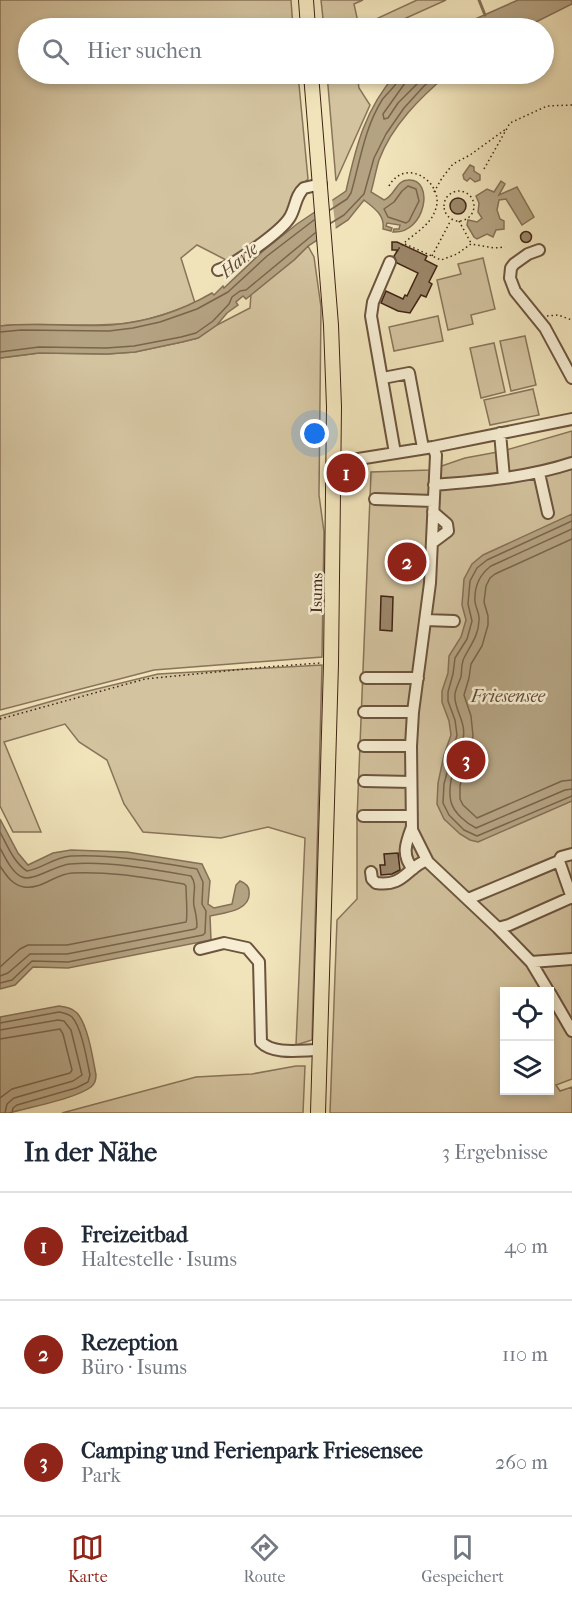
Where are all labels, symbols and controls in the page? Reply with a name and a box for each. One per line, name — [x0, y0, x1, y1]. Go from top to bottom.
search box — [18, 18, 554, 84]
icon: search — [39, 35, 72, 68]
text: Hier suchen — [87, 38, 202, 64]
water label: Harle — [215, 238, 263, 283]
your location — [300, 419, 329, 448]
pin: 1 — [326, 450, 366, 496]
pin: 2 — [388, 540, 426, 584]
street label: Isums — [307, 573, 326, 613]
water label: Friesensee — [470, 686, 546, 707]
pin: 3 — [446, 738, 486, 783]
map controls — [500, 987, 554, 1095]
button: locate — [500, 987, 554, 1041]
button: layers — [500, 1041, 554, 1095]
text: In der Nähe — [24, 1137, 157, 1168]
text: 3 Ergebnisse — [442, 1141, 548, 1164]
text: Freizeitbad — [81, 1222, 188, 1248]
text: 1 — [40, 1235, 47, 1258]
text: 40 m — [504, 1235, 548, 1258]
text: Haltestelle · Isums — [81, 1248, 237, 1271]
text: Rezeption — [81, 1330, 178, 1356]
text: 2 — [38, 1343, 49, 1366]
text: 110 m — [502, 1343, 548, 1366]
text: Büro · Isums — [81, 1356, 187, 1379]
text: Camping und Ferienpark Friesensee — [81, 1438, 423, 1464]
text: 3 — [39, 1451, 48, 1474]
text: 260 m — [495, 1451, 548, 1474]
text: Park — [81, 1464, 121, 1487]
tab: Karte — [68, 1531, 108, 1586]
tab: Route — [243, 1531, 285, 1586]
tab: Gespeichert — [421, 1531, 504, 1586]

